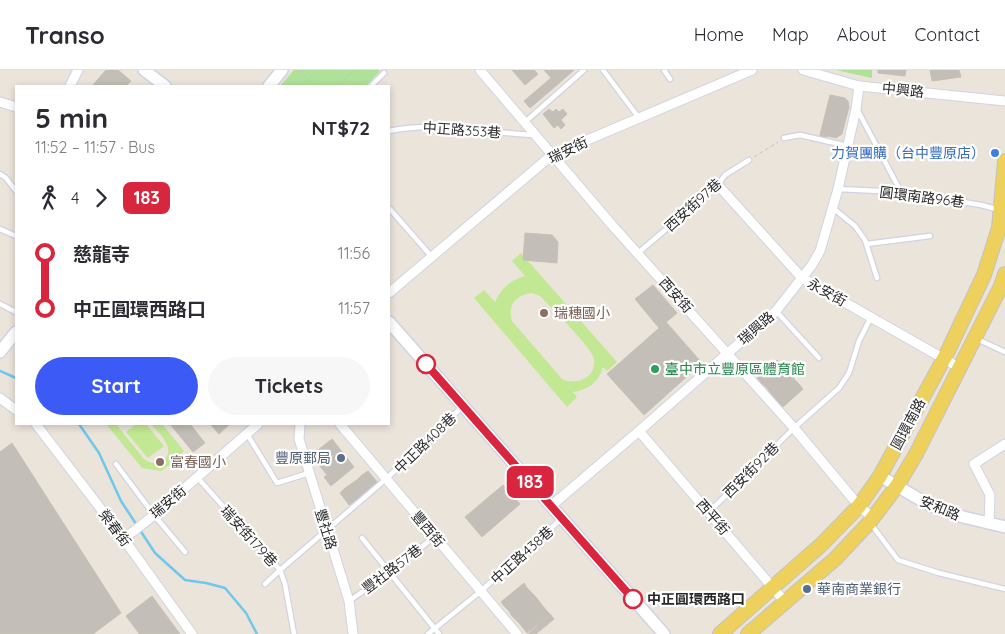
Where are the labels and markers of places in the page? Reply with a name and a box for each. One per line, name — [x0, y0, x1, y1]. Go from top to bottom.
place label: 力賀團購（台中豐原店） — [831, 144, 985, 162]
marker: 力賀團購（台中豐原店） — [989, 147, 1001, 159]
place label: 瑞穗國小 — [554, 304, 610, 322]
marker: 瑞穗國小 — [538, 307, 550, 319]
unlabelled marker — [416, 354, 436, 374]
place label: 臺中市立豐原區體育館 — [665, 360, 805, 378]
marker: 臺中市立豐原區體育館 — [649, 363, 661, 375]
place label: 豐原郵局 — [275, 449, 331, 467]
marker: 豐原郵局 — [335, 452, 347, 464]
place label: 富春國小 — [170, 453, 226, 471]
marker: 富春國小 — [154, 456, 166, 468]
place label: 華南商業銀行 — [817, 580, 901, 598]
marker: 華南商業銀行 — [801, 583, 813, 595]
marker: 中正圓環西路口 — [623, 589, 643, 609]
place label: 中正圓環西路口 — [647, 590, 745, 608]

